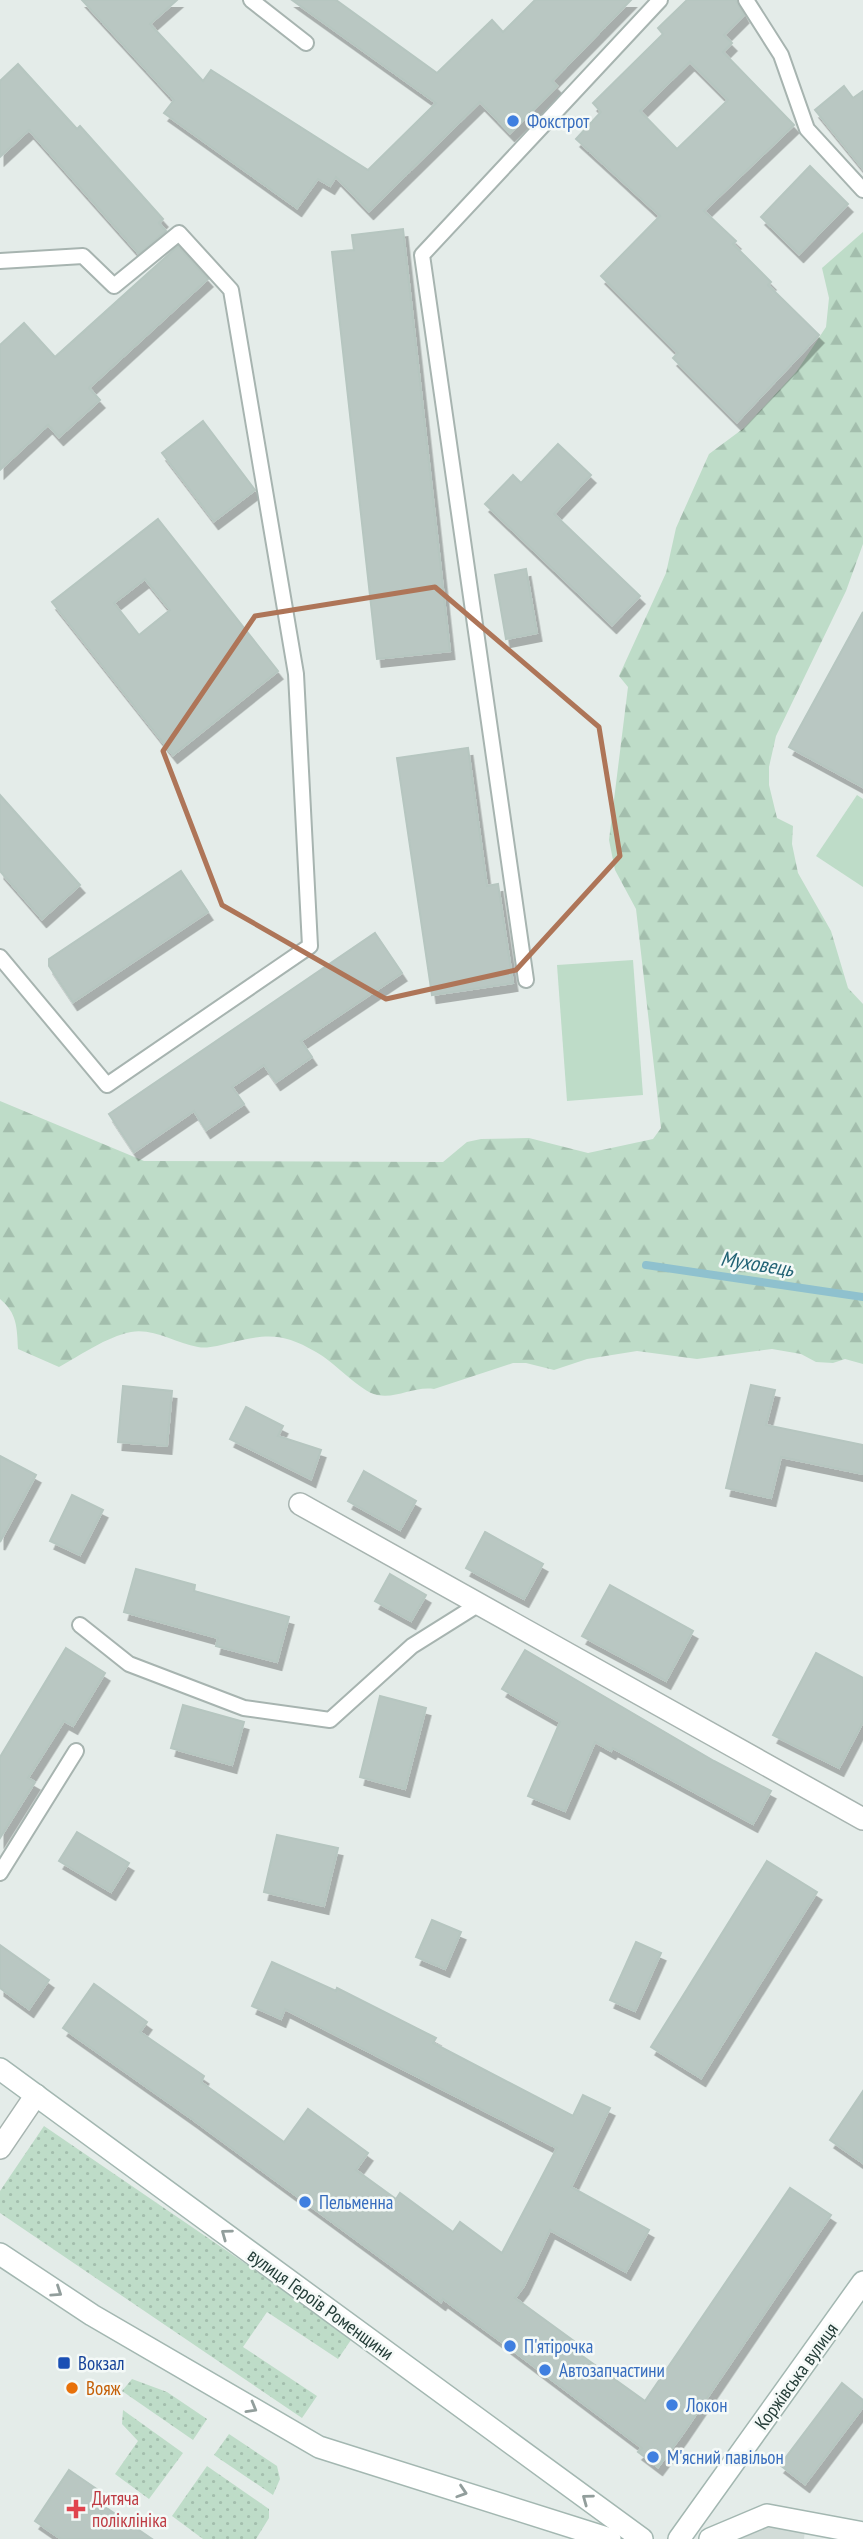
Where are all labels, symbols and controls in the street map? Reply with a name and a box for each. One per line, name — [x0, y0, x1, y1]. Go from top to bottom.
place label: Фокстрот — [527, 109, 590, 133]
marker: Фокстрот — [505, 113, 521, 129]
water label: Муховець — [719, 1244, 796, 1283]
place label: Пельменна — [319, 2190, 393, 2214]
marker: Пельменна — [297, 2194, 313, 2210]
one-way arrow — [221, 2229, 234, 2242]
street label: вулиця Героїв Роменщини — [243, 2243, 399, 2365]
one-way arrow — [49, 2284, 62, 2296]
street label: Коржівська вулиця — [749, 2318, 843, 2434]
place label: П'ятірочка — [524, 2334, 593, 2358]
marker: П'ятірочка — [502, 2338, 518, 2354]
place label: Вокзал — [78, 2351, 125, 2375]
marker: Вокзал — [56, 2355, 72, 2371]
place label: Автозапчастини — [559, 2358, 665, 2382]
marker: Автозапчастини — [537, 2362, 553, 2378]
place label: Вояж — [86, 2376, 122, 2400]
marker: Вояж — [64, 2380, 80, 2396]
place label: Локон — [685, 2393, 727, 2417]
marker: Локон — [664, 2397, 680, 2413]
one-way arrow — [245, 2400, 258, 2413]
place label: М'ясний павільон — [667, 2445, 784, 2469]
marker: М'ясний павільон — [645, 2449, 661, 2465]
one-way arrow — [456, 2484, 468, 2499]
place label: Дитяча поліклініка — [92, 2486, 167, 2532]
one-way arrow — [582, 2494, 595, 2507]
marker: Дитяча поліклініка — [66, 2499, 86, 2519]

